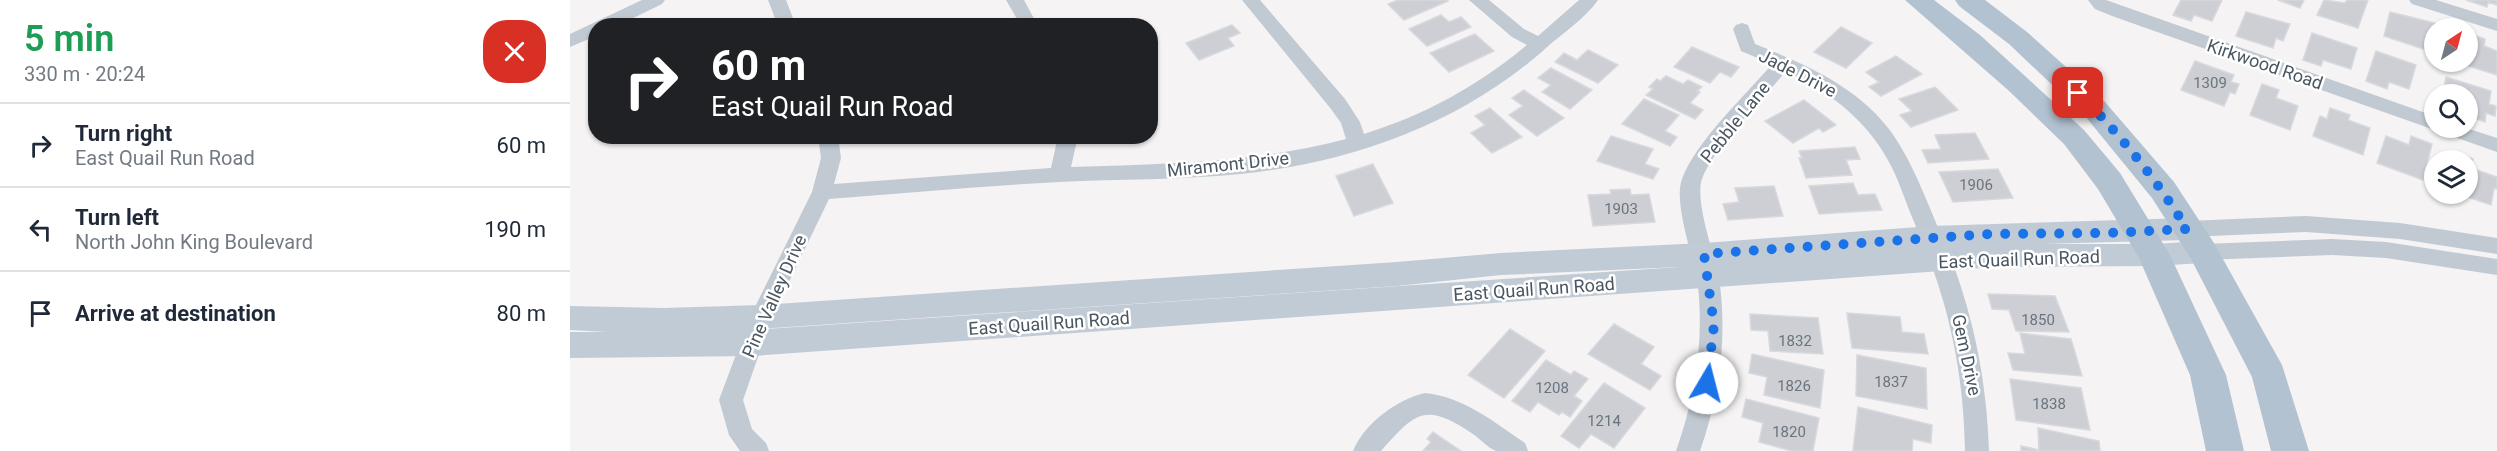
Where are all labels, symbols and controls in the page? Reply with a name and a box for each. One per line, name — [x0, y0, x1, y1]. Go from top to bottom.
text: 5 min — [24, 18, 114, 60]
north arrow — [2424, 18, 2478, 72]
map controls — [2424, 18, 2478, 204]
button: close — [483, 20, 546, 83]
street label: Kirkwood Road — [2204, 34, 2326, 94]
text: 60 m — [711, 41, 806, 90]
icon: right — [612, 42, 690, 120]
street label: Jade Drive — [1756, 45, 1840, 101]
text: 330 m · 20:24 — [24, 62, 145, 86]
pin — [2052, 67, 2103, 118]
house number: 1309 — [2193, 74, 2227, 92]
icon: arrive — [2061, 76, 2094, 109]
street label: Pebble Lane — [1696, 77, 1774, 167]
button: search — [2424, 84, 2478, 138]
text: East Quail Run Road — [711, 91, 954, 123]
text: Turn right — [75, 121, 172, 146]
icon: right — [24, 129, 57, 162]
text: 60 m — [497, 133, 546, 158]
text: East Quail Run Road — [75, 146, 255, 170]
street label: Miramont Drive — [1166, 147, 1290, 181]
button: layers — [2424, 150, 2478, 204]
house number: 1906 — [1959, 176, 1993, 194]
house number: 1903 — [1604, 200, 1638, 218]
text: Turn left — [75, 205, 159, 230]
icon: left — [24, 213, 57, 246]
text: 190 m — [484, 217, 546, 242]
text: North John King Boulevard — [75, 230, 313, 254]
street label: Pine Valley Drive — [738, 231, 810, 361]
street label: East Quail Run Road — [1938, 246, 2100, 272]
street label: East Quail Run Road — [1453, 273, 1615, 305]
icon: arrive — [24, 297, 57, 330]
text: Arrive at destination — [75, 301, 276, 326]
text: 80 m — [497, 301, 546, 326]
street label: East Quail Run Road — [968, 307, 1130, 339]
house number: 1850 — [2021, 311, 2055, 329]
street label: Gem Drive — [1948, 312, 1986, 398]
house number: 1832 — [1778, 332, 1812, 350]
position arrow — [1675, 351, 1739, 415]
house number: 1837 — [1874, 373, 1908, 391]
house number: 1826 — [1777, 377, 1811, 395]
house number: 1208 — [1535, 379, 1569, 397]
house number: 1838 — [2032, 395, 2066, 413]
house number: 1214 — [1587, 412, 1621, 430]
house number: 1820 — [1772, 423, 1806, 441]

